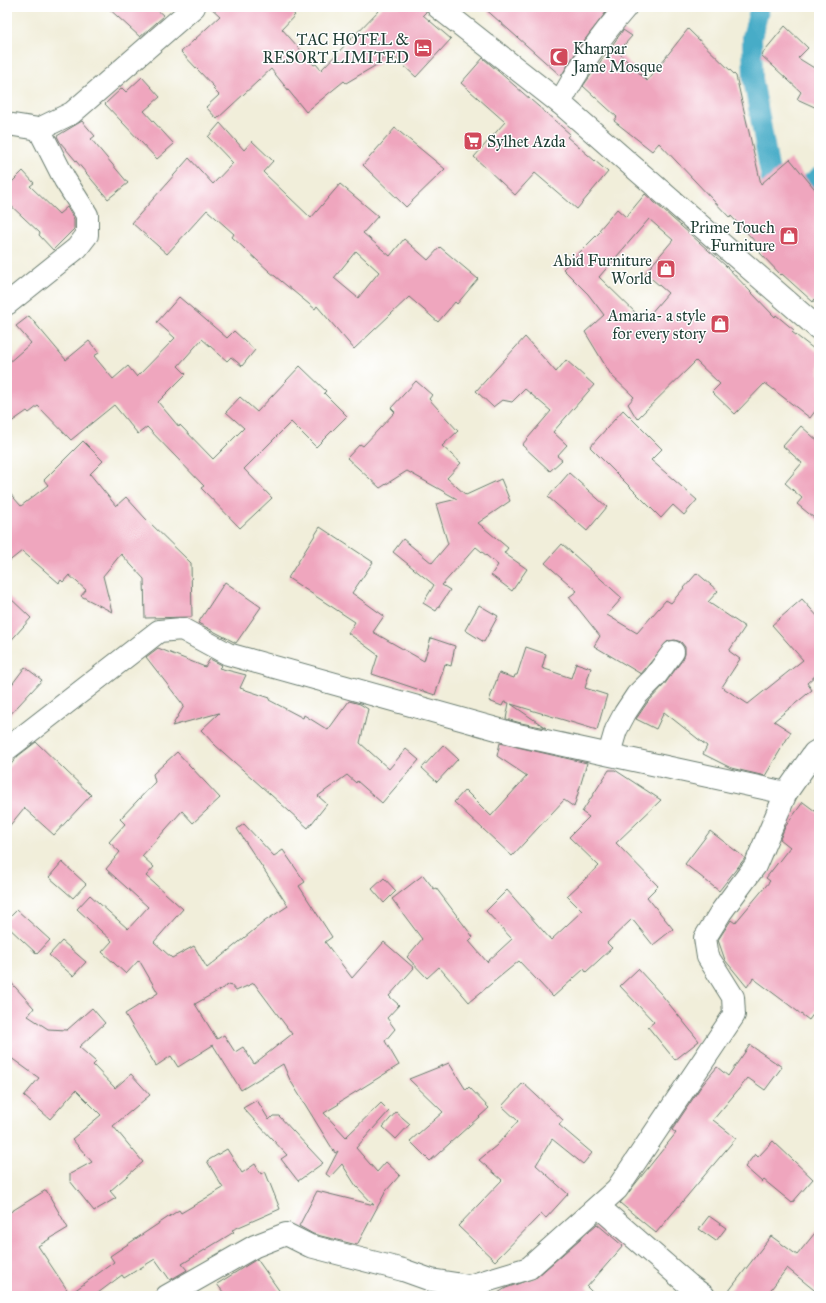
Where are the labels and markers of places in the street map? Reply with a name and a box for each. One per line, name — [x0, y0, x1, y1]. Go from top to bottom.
place label: TAC HOTEL & RESORT LIMITED — [263, 30, 409, 67]
hotel icon: TAC HOTEL & RESORT LIMITED — [412, 37, 434, 59]
place label: Kharpar Jame Mosque — [571, 39, 663, 77]
mosque icon: Kharpar Jame Mosque — [548, 46, 570, 68]
supermarket icon: Sylhet Azda — [462, 130, 484, 152]
place label: Sylhet Azda — [487, 132, 566, 151]
place label: Prime Touch Furniture — [690, 218, 775, 255]
shop icon: Prime Touch Furniture — [778, 225, 800, 247]
place label: Abid Furniture World — [552, 251, 652, 288]
shop icon: Abid Furniture World — [655, 258, 677, 280]
place label: Amaria- a style for every story — [607, 306, 706, 343]
shop icon: Amaria- a style for every story — [709, 313, 731, 335]

